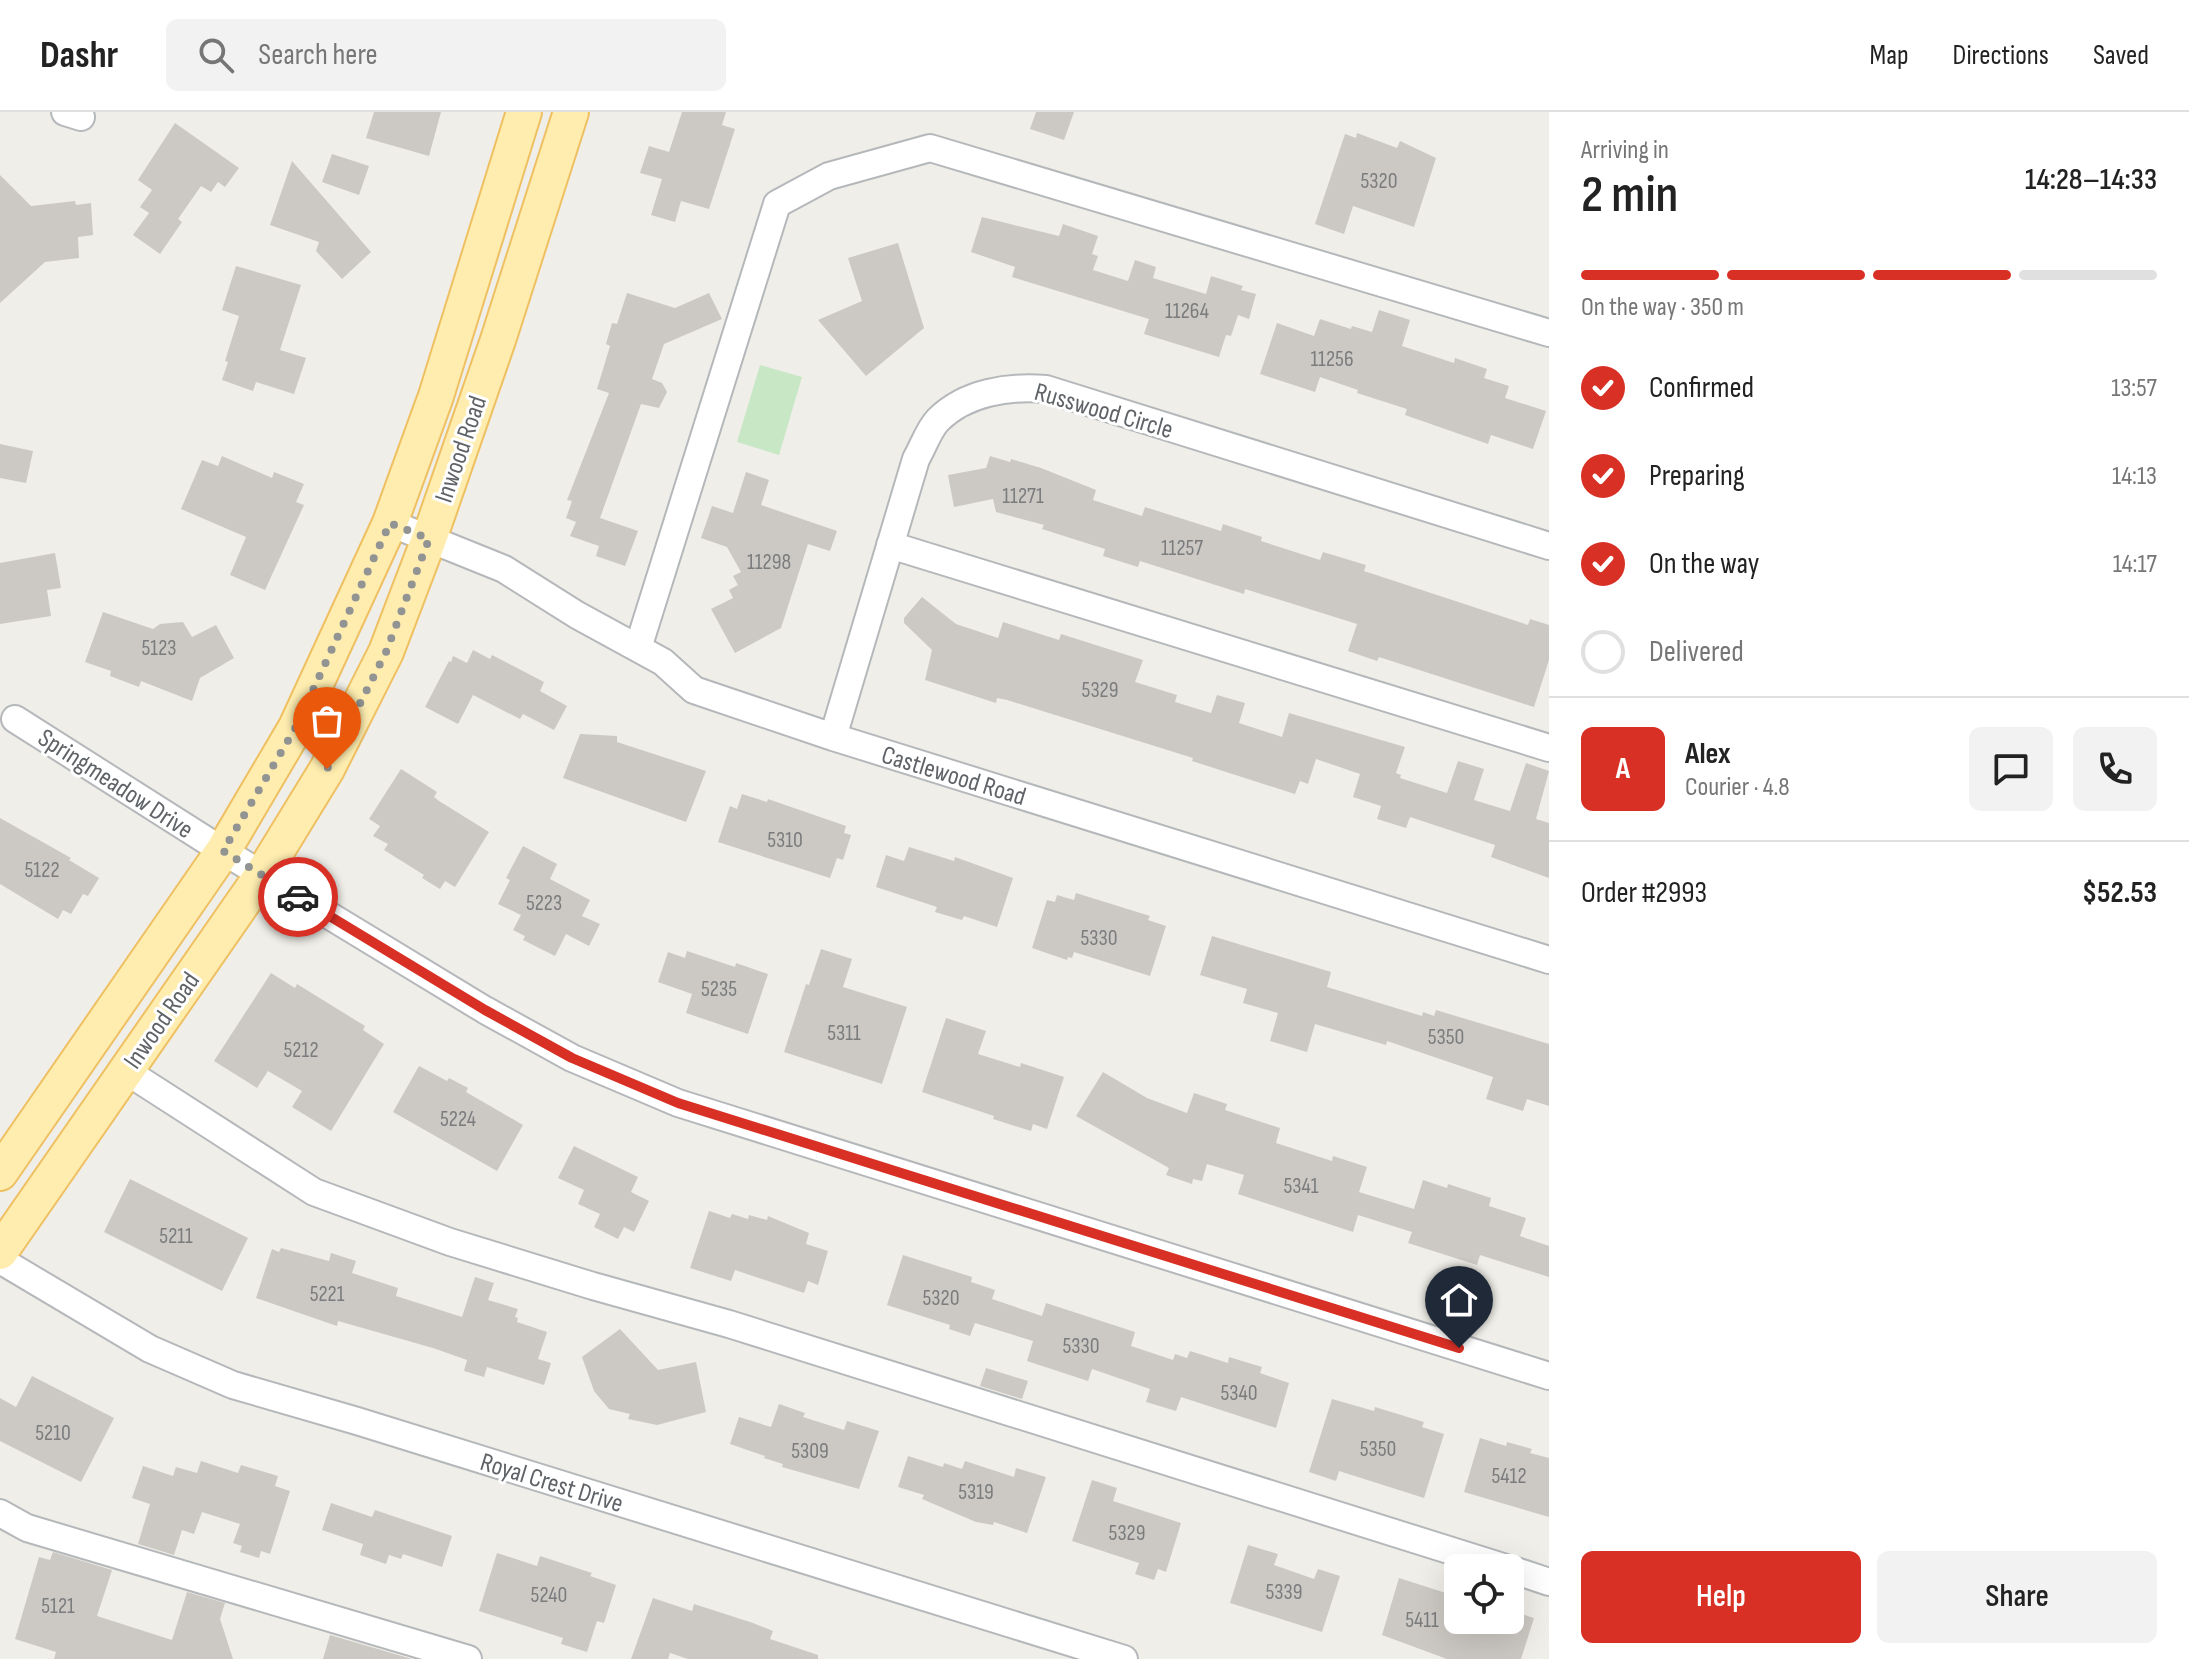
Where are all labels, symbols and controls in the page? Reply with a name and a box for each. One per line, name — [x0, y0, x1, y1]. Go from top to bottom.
search box — [166, 19, 726, 91]
text: Dashr — [40, 33, 118, 78]
icon: search — [194, 33, 238, 77]
text: Search here — [258, 37, 378, 73]
text: Map — [1870, 39, 1909, 72]
text: Directions — [1953, 39, 2049, 72]
text: Saved — [2093, 39, 2149, 72]
text: Arriving in — [1581, 135, 1669, 166]
text: 14:28–14:33 — [2025, 162, 2157, 198]
text: 2 min — [1581, 164, 1678, 227]
house number: 5320 — [1361, 168, 1397, 195]
text: On the way · 350 m — [1581, 292, 1744, 323]
house number: 11264 — [1165, 298, 1209, 325]
house number: 11256 — [1310, 346, 1354, 373]
icon: check — [1581, 366, 1625, 410]
text: Confirmed — [1649, 370, 1754, 406]
text: 13:57 — [2111, 373, 2157, 404]
street label: Russwood Circle — [1031, 377, 1176, 446]
street label: Inwood Road — [429, 392, 494, 507]
icon: check — [1581, 454, 1625, 498]
text: Preparing — [1649, 458, 1745, 494]
text: 14:13 — [2112, 461, 2157, 492]
house number: 11271 — [1002, 483, 1044, 510]
house number: 11257 — [1161, 535, 1203, 562]
icon: check — [1581, 542, 1625, 586]
text: On the way — [1649, 546, 1759, 582]
house number: 11298 — [747, 549, 791, 576]
text: 14:17 — [2113, 549, 2157, 580]
text: Delivered — [1649, 634, 1744, 670]
house number: 5123 — [141, 635, 177, 662]
house number: 5329 — [1082, 677, 1118, 704]
pin — [293, 687, 361, 769]
icon: bag — [305, 699, 349, 743]
street label: Springmeadow Drive — [32, 723, 198, 846]
button: chat — [1969, 727, 2053, 811]
button: phone — [2073, 727, 2157, 811]
text: Alex — [1685, 736, 1731, 772]
street label: Castlewood Road — [878, 740, 1029, 813]
text: A — [1616, 751, 1630, 787]
text: Courier · 4.8 — [1685, 772, 1790, 803]
house number: 5310 — [767, 827, 803, 854]
house number: 5122 — [25, 857, 59, 884]
courier — [258, 857, 338, 937]
icon: car — [276, 875, 320, 919]
text: Order #2993 — [1581, 875, 1707, 911]
text: $52.53 — [2082, 875, 2157, 911]
house number: 5223 — [526, 890, 562, 917]
house number: 5330 — [1080, 925, 1118, 952]
street label: Inwood Road — [118, 967, 207, 1075]
house number: 5235 — [701, 976, 737, 1003]
house number: 5311 — [827, 1020, 861, 1047]
house number: 5350 — [1428, 1024, 1464, 1051]
house number: 5212 — [284, 1037, 318, 1064]
house number: 5224 — [440, 1106, 476, 1133]
house number: 5341 — [1283, 1173, 1319, 1200]
house number: 5211 — [159, 1223, 193, 1250]
pin — [1425, 1266, 1493, 1348]
icon: home — [1437, 1278, 1481, 1322]
house number: 5221 — [310, 1281, 345, 1308]
house number: 5320 — [923, 1285, 959, 1312]
house number: 5330 — [1062, 1333, 1100, 1360]
house number: 5340 — [1220, 1380, 1258, 1407]
house number: 5210 — [35, 1420, 71, 1447]
house number: 5350 — [1360, 1436, 1396, 1463]
house number: 5309 — [791, 1438, 829, 1465]
street label: Royal Crest Drive — [476, 1447, 627, 1520]
house number: 5412 — [1491, 1463, 1527, 1490]
house number: 5319 — [958, 1479, 994, 1506]
house number: 5329 — [1109, 1520, 1145, 1547]
button: Help — [1581, 1551, 1861, 1643]
button: Share — [1877, 1551, 2157, 1643]
map controls — [1444, 1554, 1524, 1634]
button: locate — [1444, 1554, 1524, 1634]
house number: 5339 — [1265, 1579, 1303, 1606]
house number: 5240 — [531, 1582, 567, 1609]
house number: 5121 — [41, 1593, 75, 1620]
house number: 5411 — [1405, 1607, 1439, 1634]

